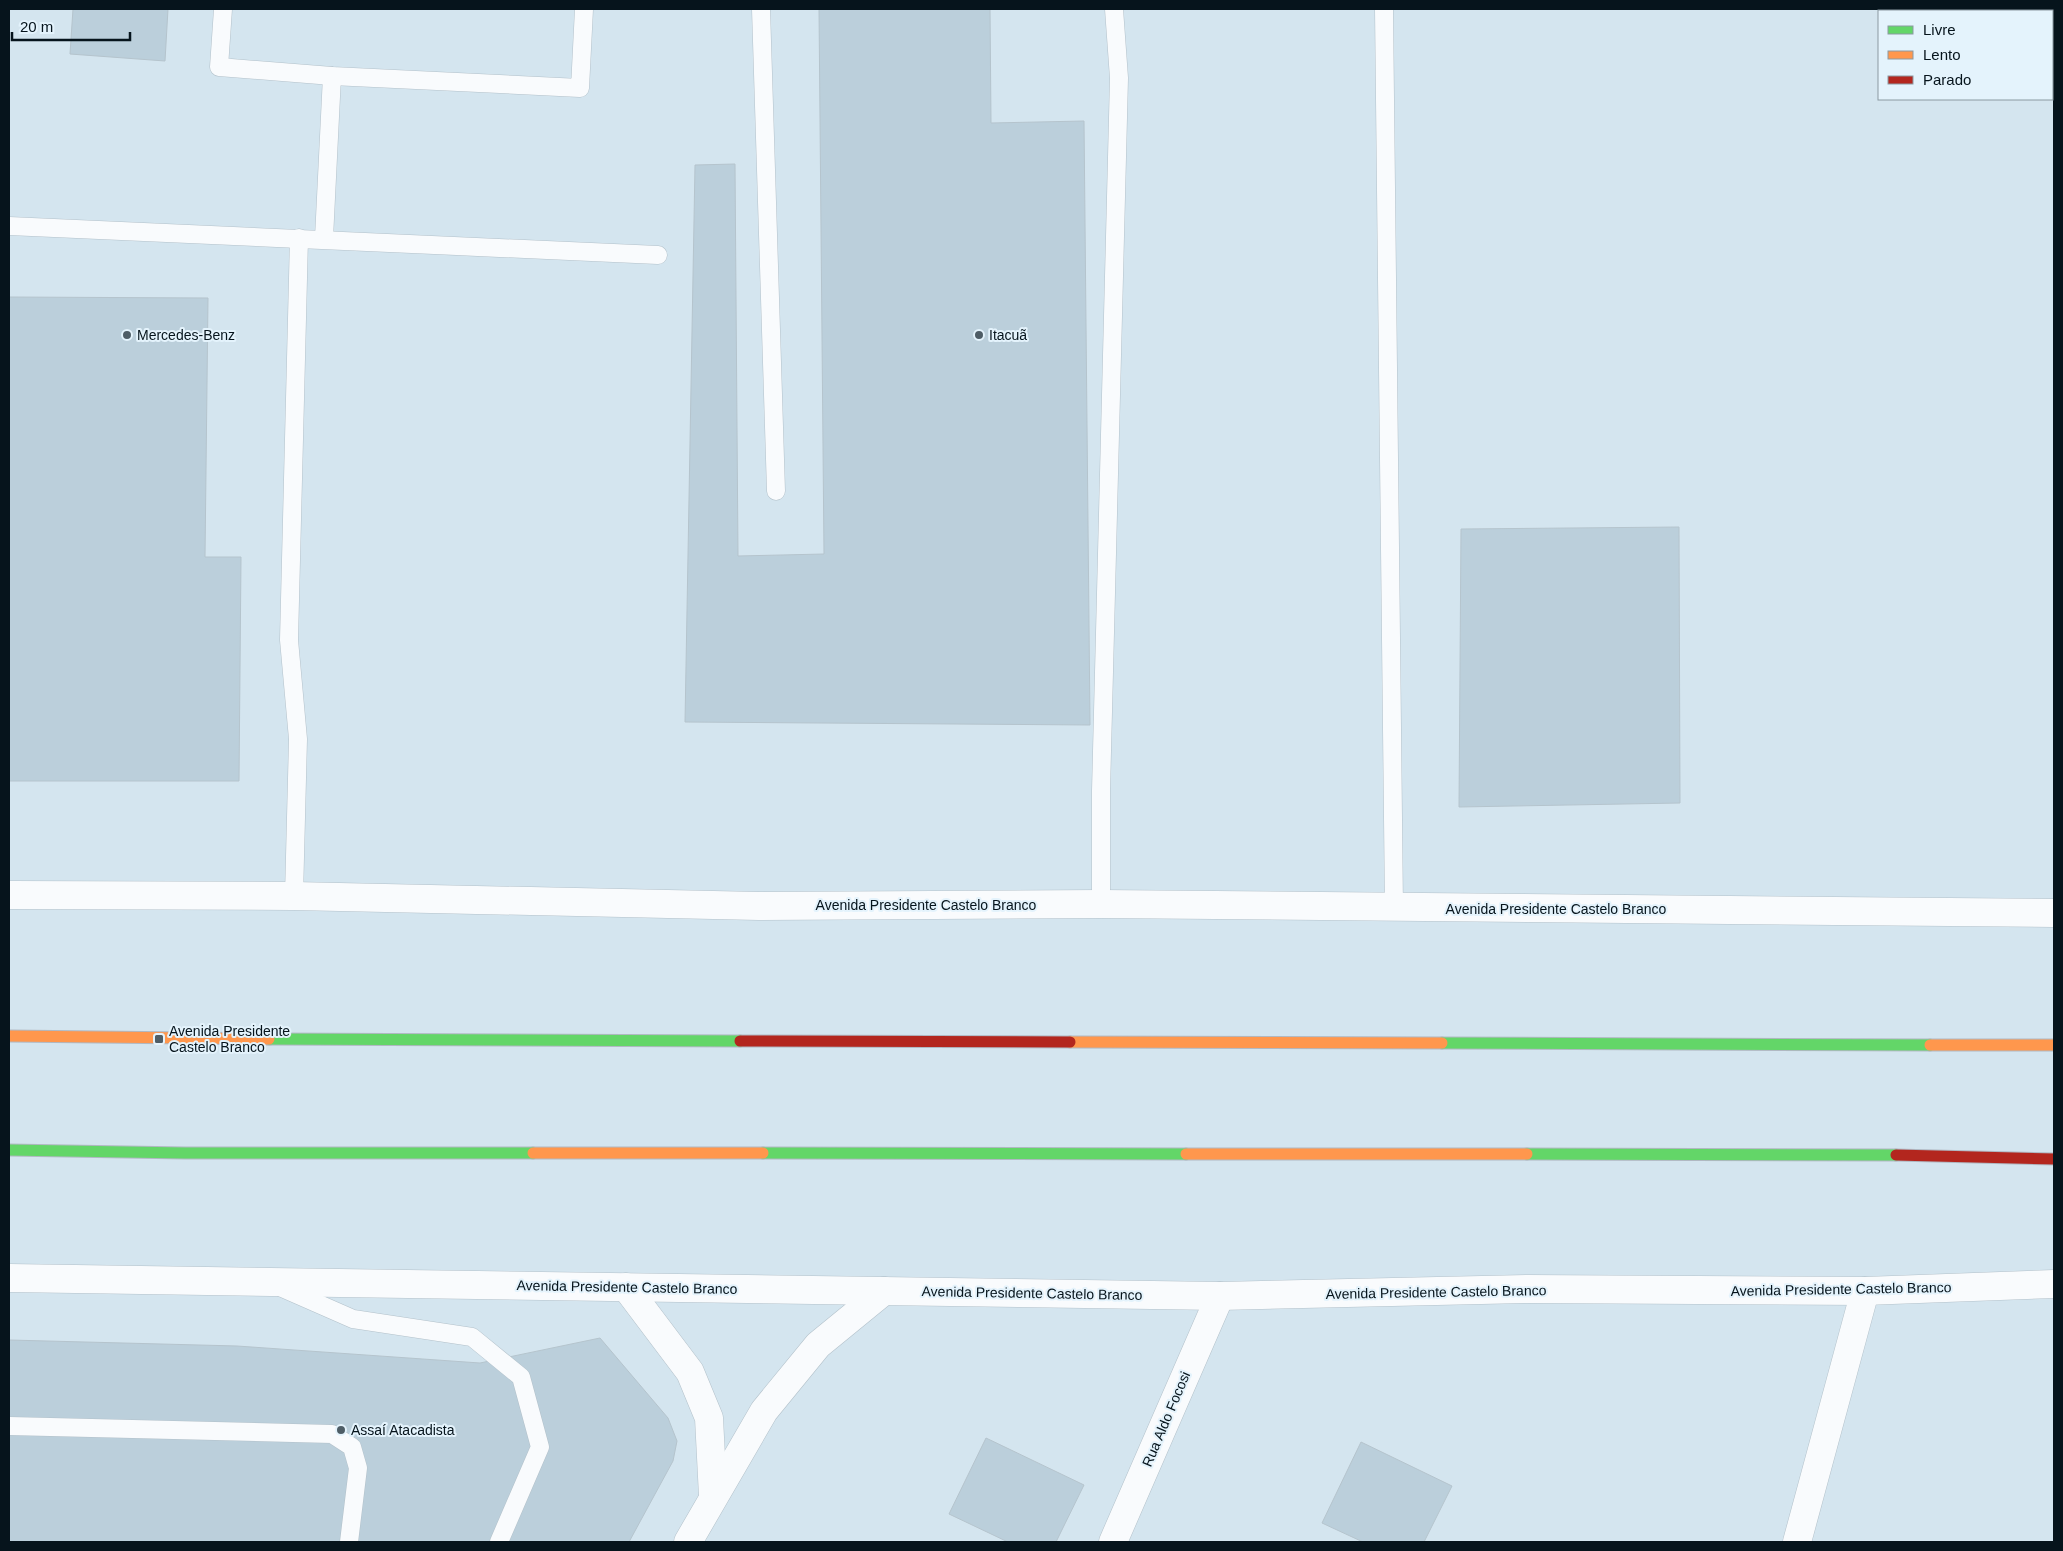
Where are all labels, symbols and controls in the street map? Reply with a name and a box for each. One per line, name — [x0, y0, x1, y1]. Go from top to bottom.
scale bar — [12, 10, 130, 42]
legend — [1878, 10, 2053, 100]
text: 20 m — [20, 18, 53, 35]
text: Livre — [1923, 21, 1956, 38]
text: Lento — [1923, 46, 1961, 63]
text: Parado — [1923, 71, 1971, 88]
place label: Mercedes-Benz — [137, 327, 235, 343]
place label: Itacuã — [989, 327, 1027, 343]
marker: Mercedes-Benz — [121, 329, 133, 341]
marker: Itacuã — [973, 329, 985, 341]
street label: Avenida Presidente Castelo Branco — [816, 897, 1037, 913]
street label: Avenida Presidente Castelo Branco — [1446, 901, 1667, 917]
place label: Avenida Presidente Castelo Branco — [169, 1023, 290, 1055]
marker: Avenida Presidente Castelo Branco — [153, 1033, 165, 1045]
street label: Avenida Presidente Castelo Branco — [516, 1277, 738, 1297]
street label: Avenida Presidente Castelo Branco — [1730, 1279, 1952, 1299]
street label: Avenida Presidente Castelo Branco — [1325, 1282, 1547, 1302]
street label: Avenida Presidente Castelo Branco — [921, 1283, 1143, 1303]
street label: Rua Aldo Focosi — [1139, 1369, 1193, 1469]
place label: Assaí Atacadista — [351, 1422, 455, 1438]
marker: Assaí Atacadista — [335, 1424, 347, 1436]

